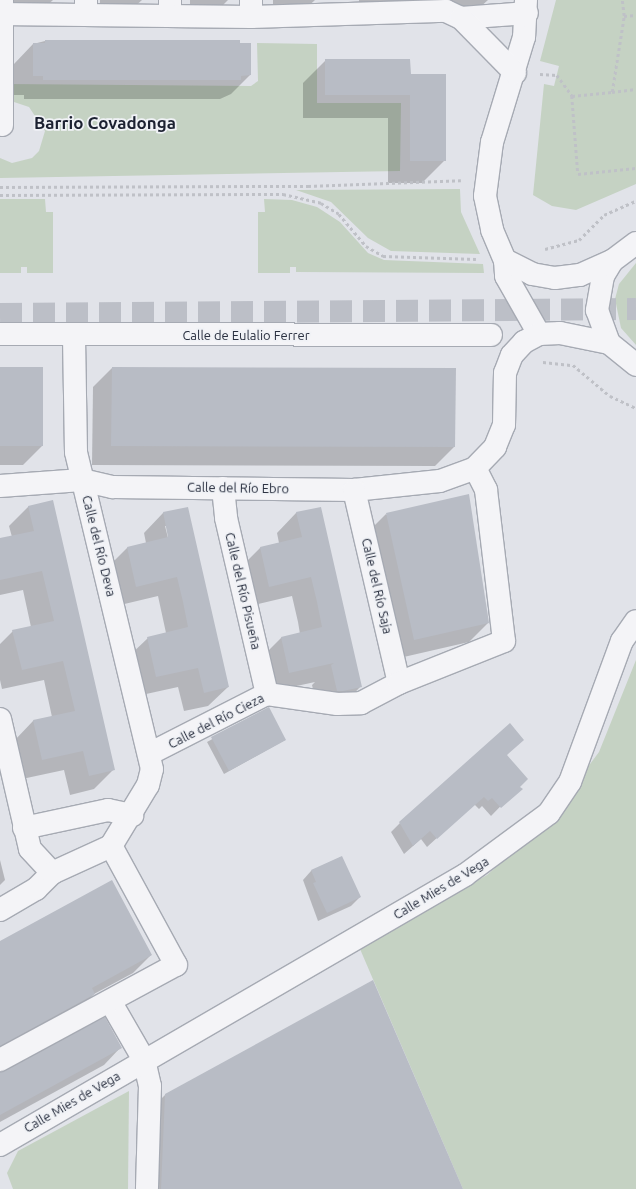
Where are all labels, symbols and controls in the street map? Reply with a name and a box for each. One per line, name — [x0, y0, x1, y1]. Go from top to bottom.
district label: Barrio Covadonga — [34, 113, 176, 133]
street label: Calle de Eulalio Ferrer — [182, 327, 310, 343]
street label: Calle del Río Ebro — [187, 479, 289, 497]
street label: Calle del Río Deva — [79, 494, 119, 598]
street label: Calle del Río Pisueña — [222, 531, 264, 651]
street label: Calle del Río Saja — [358, 537, 396, 635]
street label: Calle del Río Cieza — [165, 690, 267, 752]
street label: Calle Mies de Vega — [390, 853, 492, 923]
street label: Calle Mies de Vega — [21, 1068, 123, 1136]

